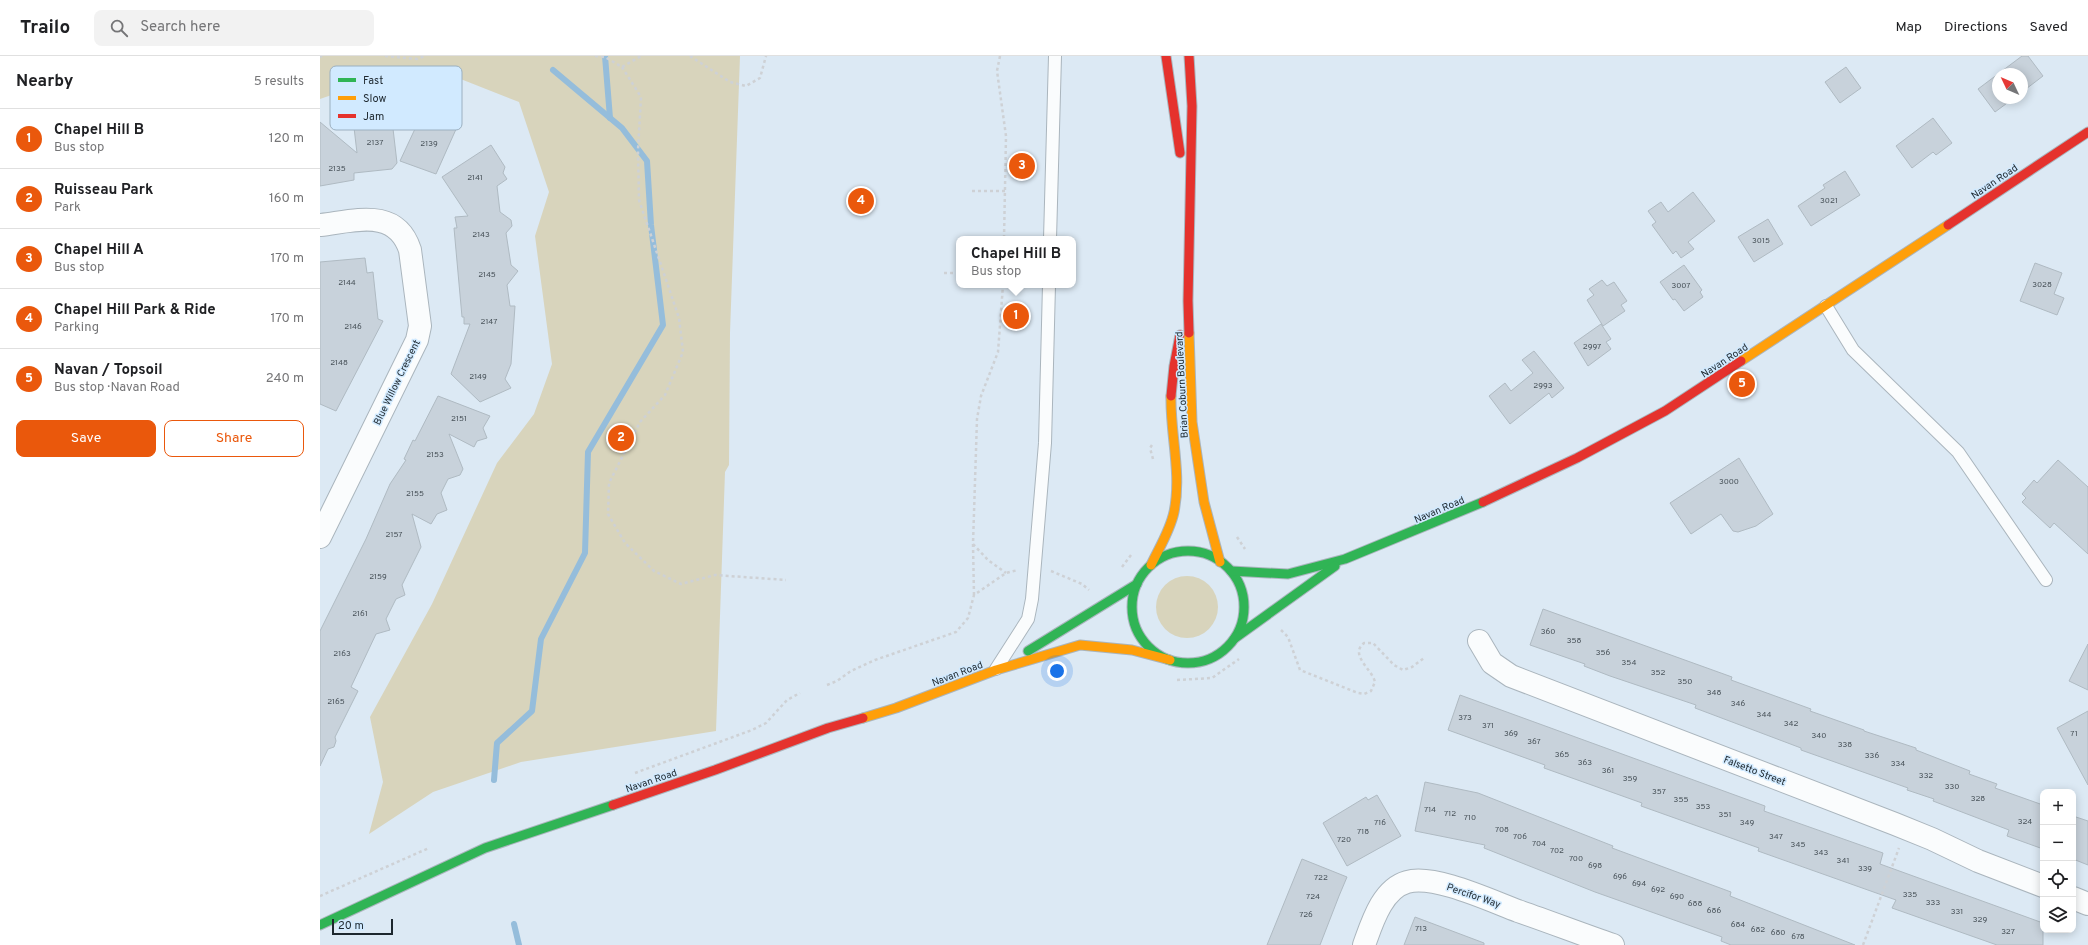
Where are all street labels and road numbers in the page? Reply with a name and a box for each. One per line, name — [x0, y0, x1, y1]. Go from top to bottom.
street label: Navan Road — [1969, 162, 2021, 203]
street label: Brian Coburn Boulevard — [1173, 331, 1192, 439]
street label: Blue Willow Crescent — [371, 338, 424, 427]
street label: Navan Road — [1699, 341, 1751, 381]
street label: Navan Road — [1412, 494, 1467, 527]
street label: Navan Road — [930, 659, 985, 690]
street label: Falsetto Street — [1722, 754, 1787, 789]
street label: Navan Road — [624, 767, 679, 796]
street label: Percifor Way — [1445, 881, 1502, 912]

